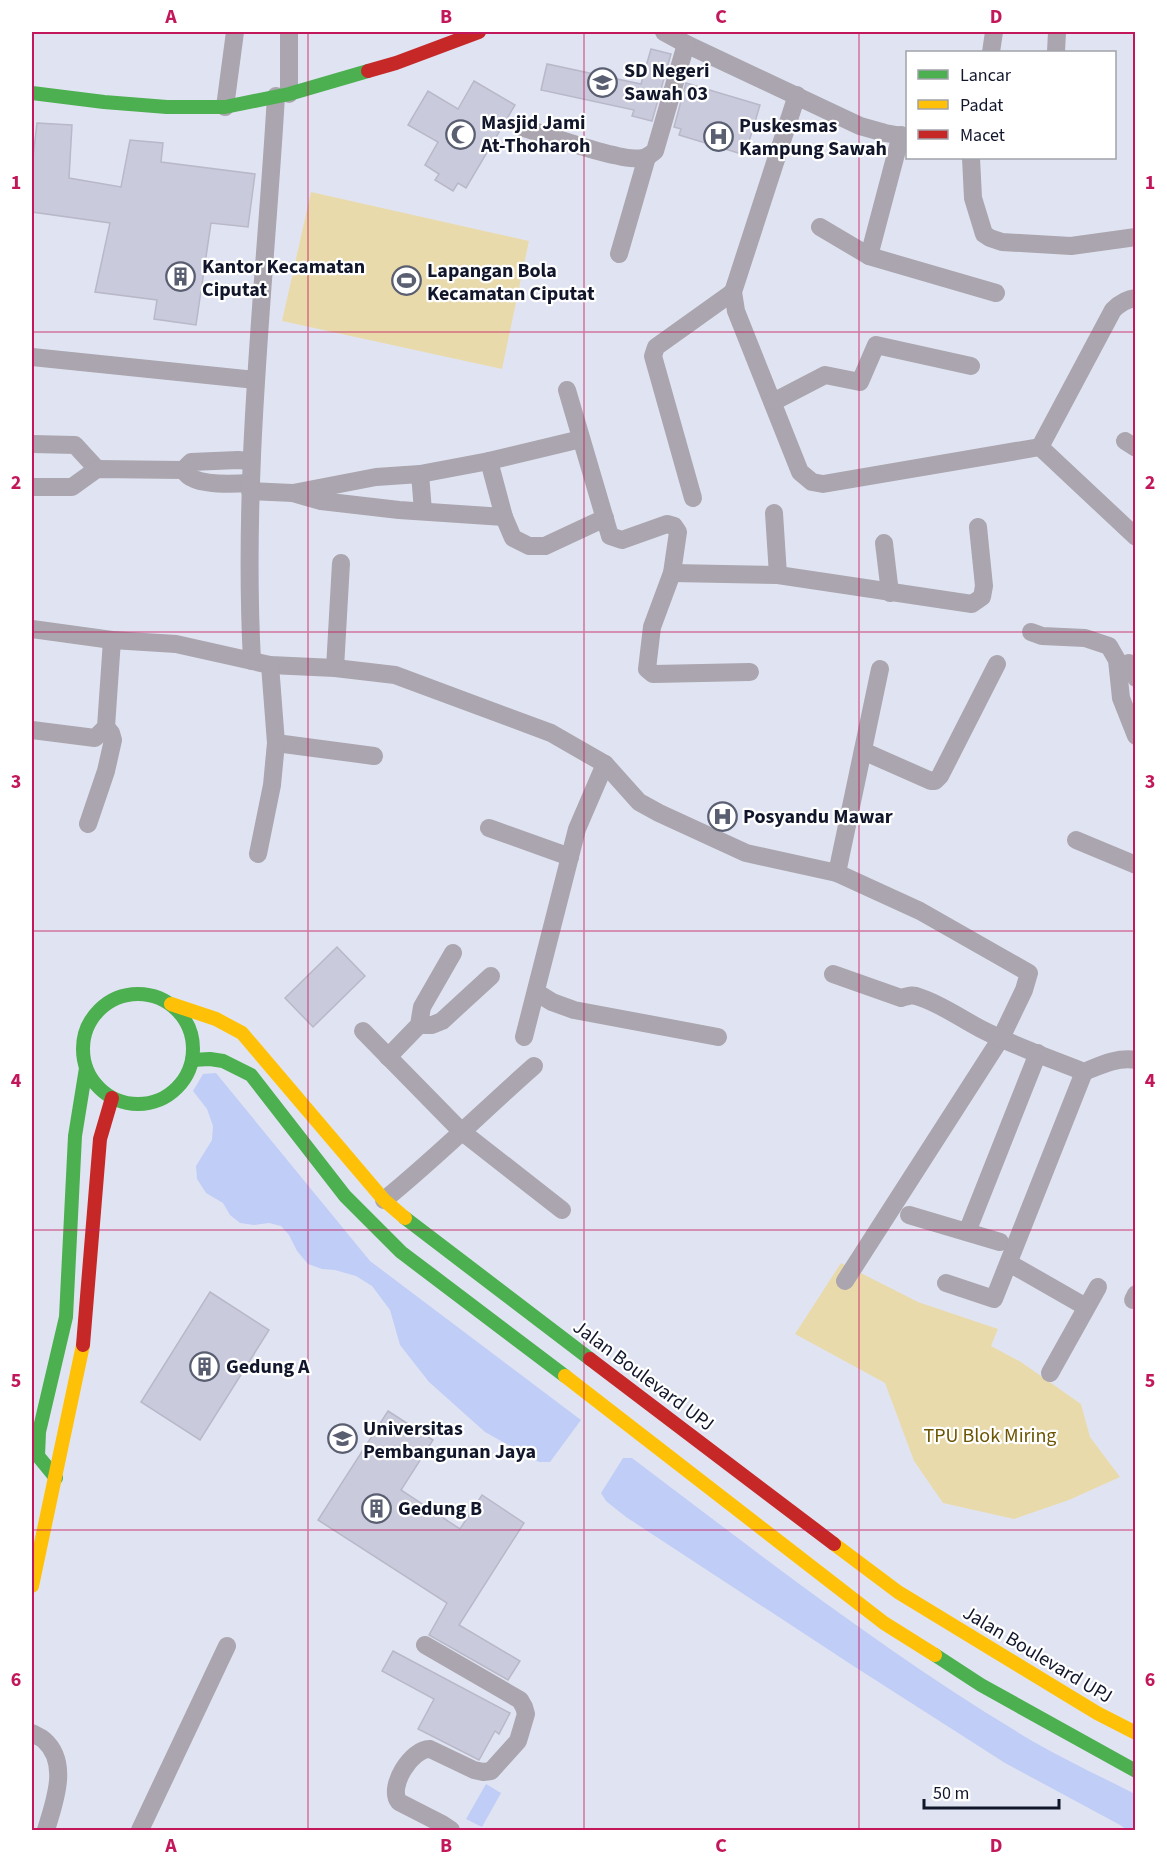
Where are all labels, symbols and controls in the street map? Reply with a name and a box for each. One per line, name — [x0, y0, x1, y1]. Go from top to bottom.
text: A — [164, 3, 177, 31]
text: B — [440, 3, 452, 31]
text: C — [715, 3, 727, 31]
text: D — [990, 3, 1002, 31]
legend — [906, 51, 1116, 159]
place label: SD Negeri Sawah 03 — [624, 57, 709, 108]
text: Lancar — [960, 63, 1012, 88]
school or university icon: SD Negeri Sawah 03 — [587, 66, 619, 98]
text: Padat — [960, 93, 1003, 118]
place label: Masjid Jami At-Thoharoh — [480, 109, 590, 160]
place label: Puskesmas Kampung Sawah — [739, 112, 887, 163]
mosque icon: Masjid Jami At-Thoharoh — [444, 118, 476, 150]
hospital icon: Puskesmas Kampung Sawah — [702, 121, 734, 153]
text: Macet — [960, 123, 1005, 148]
text: 1 — [11, 169, 21, 197]
text: 1 — [1145, 169, 1155, 197]
place label: Kantor Kecamatan Ciputat — [202, 253, 365, 304]
place label: Lapangan Bola Kecamatan Ciputat — [427, 257, 595, 308]
building icon: Kantor Kecamatan Ciputat — [165, 261, 197, 293]
sports icon: Lapangan Bola Kecamatan Ciputat — [390, 265, 422, 297]
text: 2 — [11, 469, 21, 497]
text: 2 — [1145, 469, 1155, 497]
text: 3 — [11, 768, 21, 796]
text: 3 — [1145, 768, 1155, 796]
hospital icon: Posyandu Mawar — [706, 800, 738, 832]
place label: Posyandu Mawar — [743, 803, 893, 831]
text: 4 — [11, 1067, 22, 1095]
text: 4 — [1145, 1067, 1156, 1095]
street label: Jalan Boulevard UPJ — [567, 1313, 720, 1438]
building icon: Gedung A — [189, 1350, 221, 1382]
place label: Gedung A — [226, 1353, 310, 1381]
text: 5 — [11, 1367, 21, 1395]
text: 5 — [1145, 1367, 1155, 1395]
place label: Universitas Pembangunan Jaya — [363, 1415, 536, 1466]
park label: TPU Blok Miring — [924, 1422, 1056, 1450]
school or university icon: Universitas Pembangunan Jaya — [326, 1423, 358, 1455]
building icon: Gedung B — [361, 1492, 393, 1524]
place label: Gedung B — [398, 1495, 482, 1523]
street label: Jalan Boulevard UPJ — [957, 1599, 1118, 1711]
text: 6 — [11, 1666, 21, 1694]
text: 6 — [1145, 1666, 1155, 1694]
scale bar — [924, 1772, 1059, 1810]
text: 50 m — [933, 1781, 969, 1806]
text: A — [164, 1832, 177, 1860]
text: B — [440, 1832, 452, 1860]
text: C — [715, 1832, 727, 1860]
text: D — [990, 1832, 1002, 1860]

